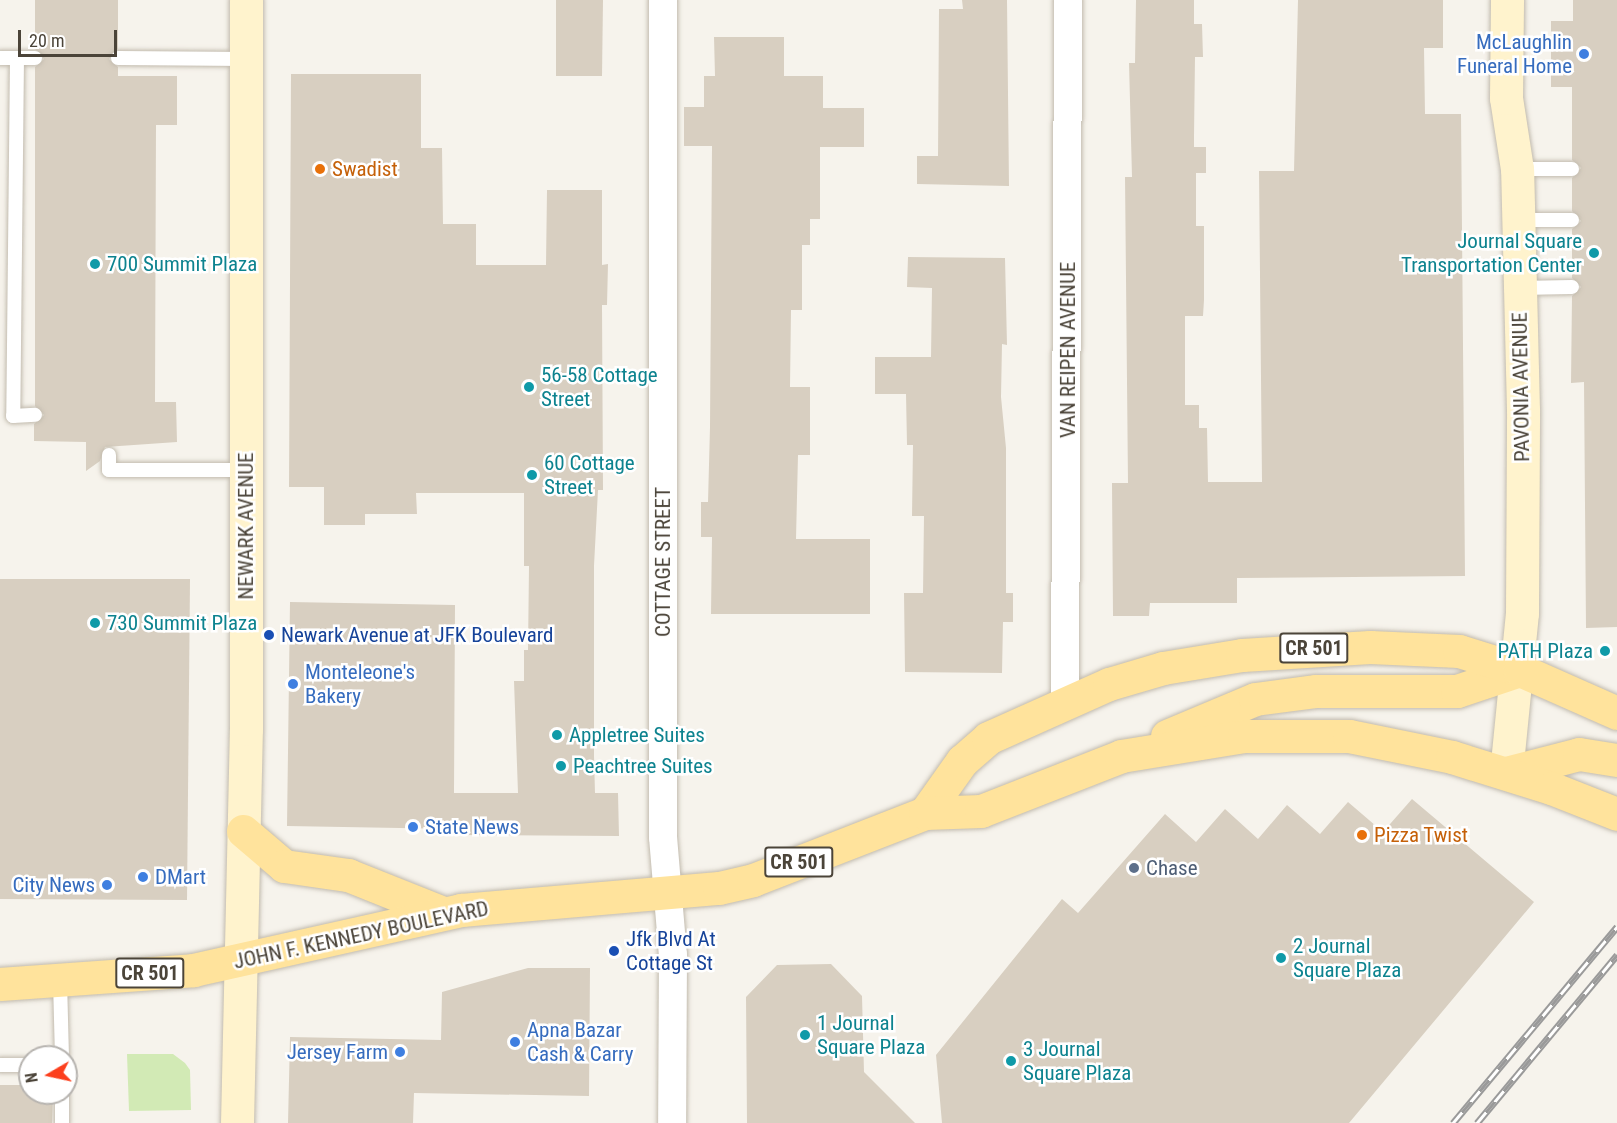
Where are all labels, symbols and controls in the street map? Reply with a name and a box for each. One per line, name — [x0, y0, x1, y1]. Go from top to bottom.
scale bar — [21, 18, 120, 56]
place label: McLaughlin Funeral Home — [1457, 29, 1572, 79]
text: 20 m — [29, 30, 64, 51]
marker: McLaughlin Funeral Home — [1577, 47, 1591, 61]
place label: Swadist — [332, 156, 398, 182]
marker: Swadist — [313, 162, 327, 176]
place label: Journal Square Transportation Center — [1401, 228, 1582, 278]
marker: Journal Square Transportation Center — [1587, 246, 1601, 260]
place label: 700 Summit Plaza — [107, 251, 257, 277]
marker: 700 Summit Plaza — [88, 257, 102, 271]
street label: VAN REIPEN AVENUE — [1055, 262, 1081, 438]
street label: PAVONIA AVENUE — [1507, 312, 1535, 462]
place label: 56-58 Cottage Street — [541, 362, 658, 412]
marker: 56-58 Cottage Street — [522, 380, 536, 394]
place label: 60 Cottage Street — [544, 450, 635, 500]
street label: NEWARK AVENUE — [233, 452, 259, 600]
marker: 60 Cottage Street — [525, 468, 539, 482]
street label: COTTAGE STREET — [650, 487, 676, 637]
place label: 730 Summit Plaza — [107, 610, 257, 636]
marker: 730 Summit Plaza — [88, 616, 102, 630]
place label: Newark Avenue at JFK Boulevard — [281, 622, 553, 648]
marker: Newark Avenue at JFK Boulevard — [262, 628, 276, 642]
road number: CR 501 — [1278, 631, 1350, 665]
place label: PATH Plaza — [1497, 638, 1593, 664]
marker: PATH Plaza — [1598, 644, 1612, 658]
place label: Monteleone's Bakery — [305, 659, 415, 709]
marker: Monteleone's Bakery — [286, 677, 300, 691]
place label: Appletree Suites — [569, 722, 705, 748]
marker: Appletree Suites — [550, 728, 564, 742]
place label: Peachtree Suites — [573, 753, 713, 779]
marker: Peachtree Suites — [554, 759, 568, 773]
place label: State News — [425, 814, 519, 840]
marker: State News — [406, 820, 420, 834]
place label: Pizza Twist — [1374, 822, 1468, 848]
marker: Pizza Twist — [1355, 828, 1369, 842]
road number: CR 501 — [763, 845, 835, 879]
place label: Chase — [1146, 855, 1198, 881]
marker: Chase — [1127, 861, 1141, 875]
place label: DMart — [155, 864, 206, 890]
marker: DMart — [136, 870, 150, 884]
place label: City News — [12, 872, 95, 898]
marker: City News — [100, 878, 114, 892]
street label: JOHN F. KENNEDY BOULEVARD — [231, 896, 491, 974]
place label: Jfk Blvd At Cottage St — [626, 926, 716, 976]
place label: 2 Journal Square Plaza — [1293, 933, 1401, 983]
marker: Jfk Blvd At Cottage St — [607, 944, 621, 958]
marker: 2 Journal Square Plaza — [1274, 951, 1288, 965]
road number: CR 501 — [114, 956, 186, 990]
place label: 1 Journal Square Plaza — [817, 1010, 925, 1060]
place label: Apna Bazar Cash & Carry — [527, 1017, 633, 1067]
marker: 1 Journal Square Plaza — [798, 1028, 812, 1042]
marker: Apna Bazar Cash & Carry — [508, 1035, 522, 1049]
place label: 3 Journal Square Plaza — [1023, 1036, 1131, 1086]
place label: Jersey Farm — [287, 1039, 388, 1065]
north arrow — [18, 1045, 78, 1105]
marker: Jersey Farm — [393, 1045, 407, 1059]
marker: 3 Journal Square Plaza — [1004, 1054, 1018, 1068]
text: N — [22, 1071, 42, 1084]

